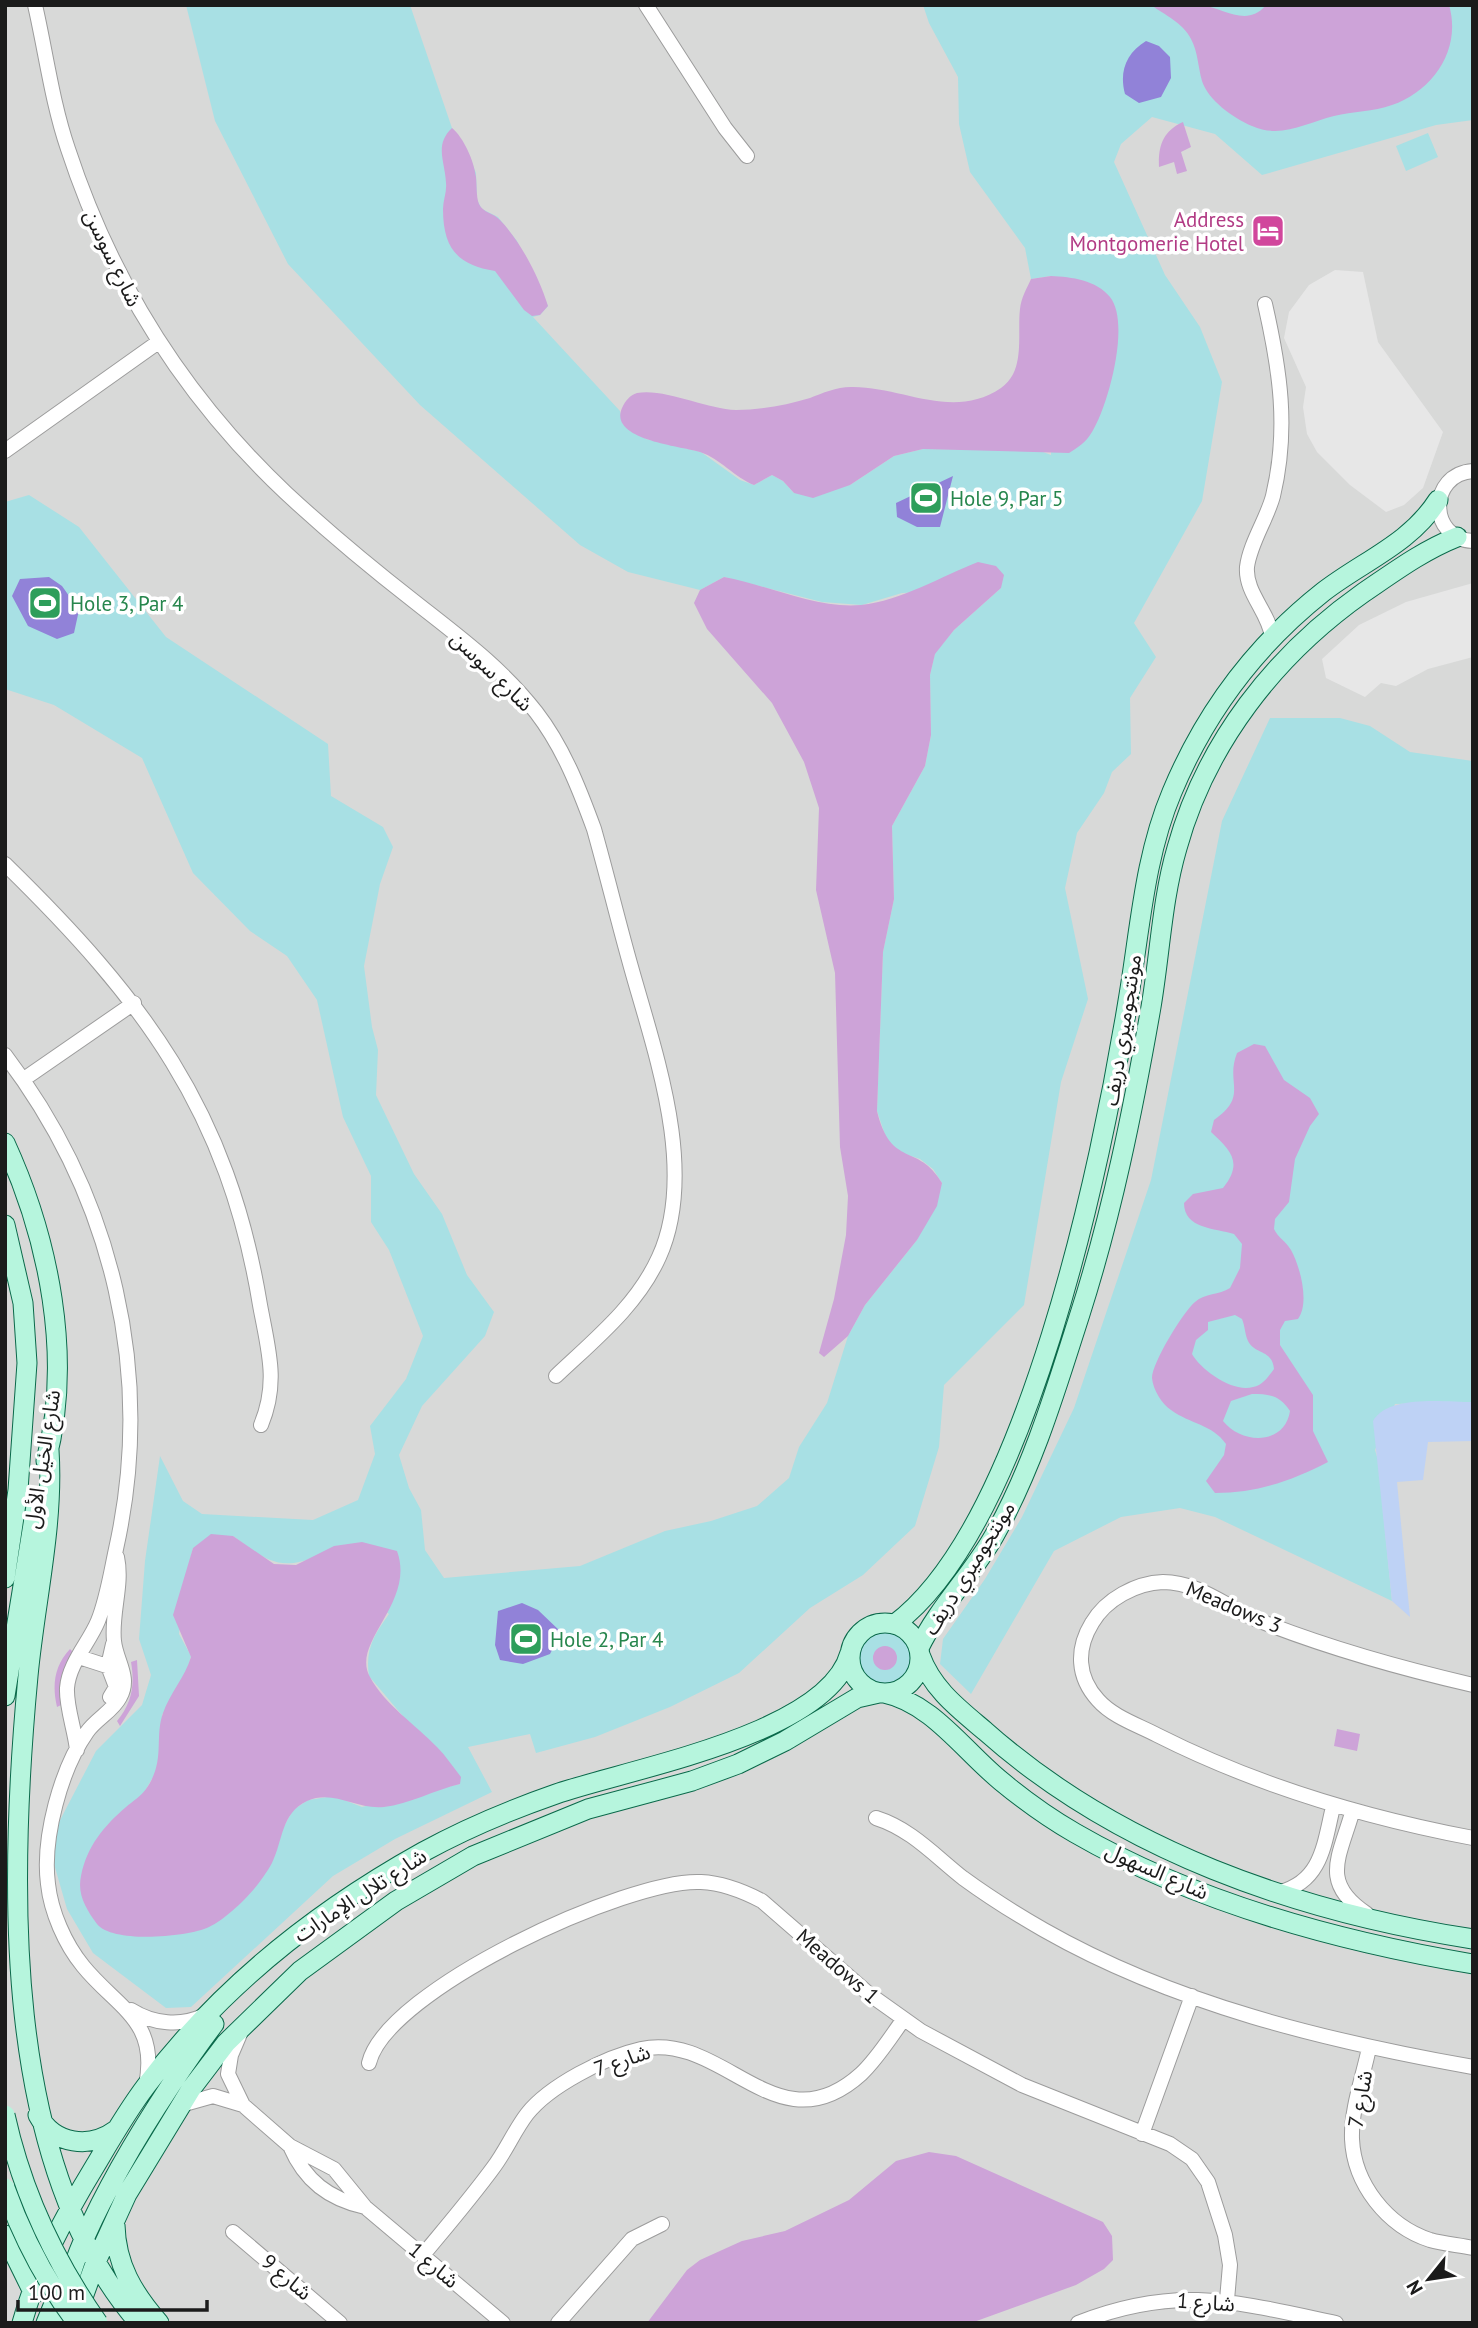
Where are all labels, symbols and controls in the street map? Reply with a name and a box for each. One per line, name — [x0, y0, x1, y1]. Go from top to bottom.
street label: شارع سوسن — [76, 205, 148, 312]
place label: Address Montgomerie Hotel — [1069, 206, 1244, 257]
hotel icon: Address Montgomerie Hotel — [1249, 212, 1287, 250]
sports icon: Hole 9, Par 5 — [907, 479, 945, 517]
place label: Hole 9, Par 5 — [950, 485, 1064, 512]
sports icon: Hole 3, Par 4 — [26, 584, 64, 622]
place label: Hole 3, Par 4 — [70, 590, 184, 617]
street label: شارع سوسن — [444, 625, 539, 719]
street label: مونتجوميري دريف — [1097, 952, 1150, 1108]
street label: شارع الخيل الأول — [18, 1388, 68, 1531]
street label: مونتجوميري دريف — [917, 1496, 1023, 1642]
street label: Meadows 3 — [1182, 1575, 1286, 1639]
sports icon: Hole 2, Par 4 — [507, 1620, 545, 1658]
place label: Hole 2, Par 4 — [550, 1626, 664, 1653]
street label: شارع السهول — [1100, 1836, 1213, 1908]
street label: شارع تلال الإمارات — [288, 1842, 433, 1950]
street label: Meadows 1 — [791, 1923, 885, 2009]
street label: شارع 7 — [590, 2038, 654, 2084]
street label: شارع 7 — [1342, 2068, 1380, 2130]
street label: شارع 1 — [402, 2236, 465, 2296]
north arrow — [1394, 2244, 1464, 2314]
street label: شارع 9 — [255, 2248, 318, 2308]
scale bar — [18, 2268, 206, 2312]
text: N — [1401, 2276, 1428, 2299]
text: 100 m — [28, 2279, 85, 2306]
street label: شارع 1 — [1176, 2287, 1236, 2319]

